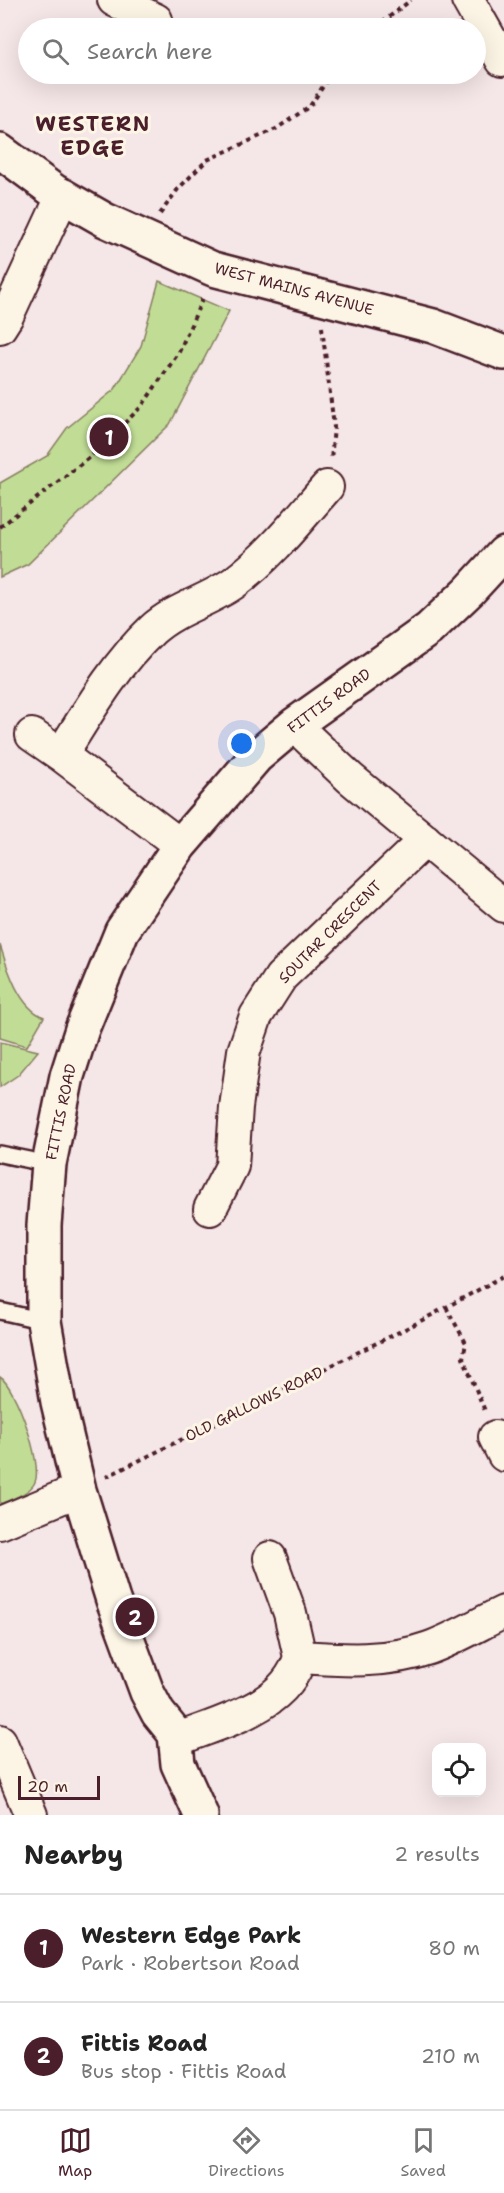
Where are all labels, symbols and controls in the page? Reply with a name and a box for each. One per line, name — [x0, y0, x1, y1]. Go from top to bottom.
search box — [18, 18, 486, 84]
icon: search — [39, 35, 72, 68]
text: Search here — [87, 37, 213, 66]
district label: WESTERN EDGE — [35, 110, 151, 162]
street label: WEST MAINS AVENUE — [212, 258, 376, 320]
pin: 1 — [90, 414, 128, 460]
street label: FITTIS ROAD — [283, 664, 375, 738]
your location — [227, 729, 256, 758]
street label: SOUTAR CRESCENT — [274, 876, 386, 988]
street label: FITTIS ROAD — [41, 1062, 81, 1162]
street label: OLD GALLOWS ROAD — [182, 1362, 326, 1446]
pin: 2 — [116, 1594, 154, 1640]
map controls — [432, 1743, 486, 1797]
button: locate — [432, 1743, 486, 1797]
scale bar — [18, 1773, 100, 1800]
text: 20 m — [27, 1776, 68, 1797]
text: Nearby — [24, 1837, 123, 1872]
text: 2 results — [394, 1841, 480, 1867]
text: Western Edge Park — [81, 1921, 301, 1950]
text: 1 — [39, 1935, 48, 1961]
text: 80 m — [428, 1935, 480, 1961]
text: Park · Robertson Road — [81, 1950, 300, 1976]
text: Fittis Road — [81, 2029, 208, 2058]
text: 2 — [37, 2043, 51, 2069]
text: 210 m — [421, 2043, 480, 2069]
text: Bus stop · Fittis Road — [81, 2058, 286, 2084]
tab: Map — [58, 2124, 92, 2181]
tab: Directions — [208, 2124, 285, 2181]
tab: Saved — [401, 2124, 446, 2181]

